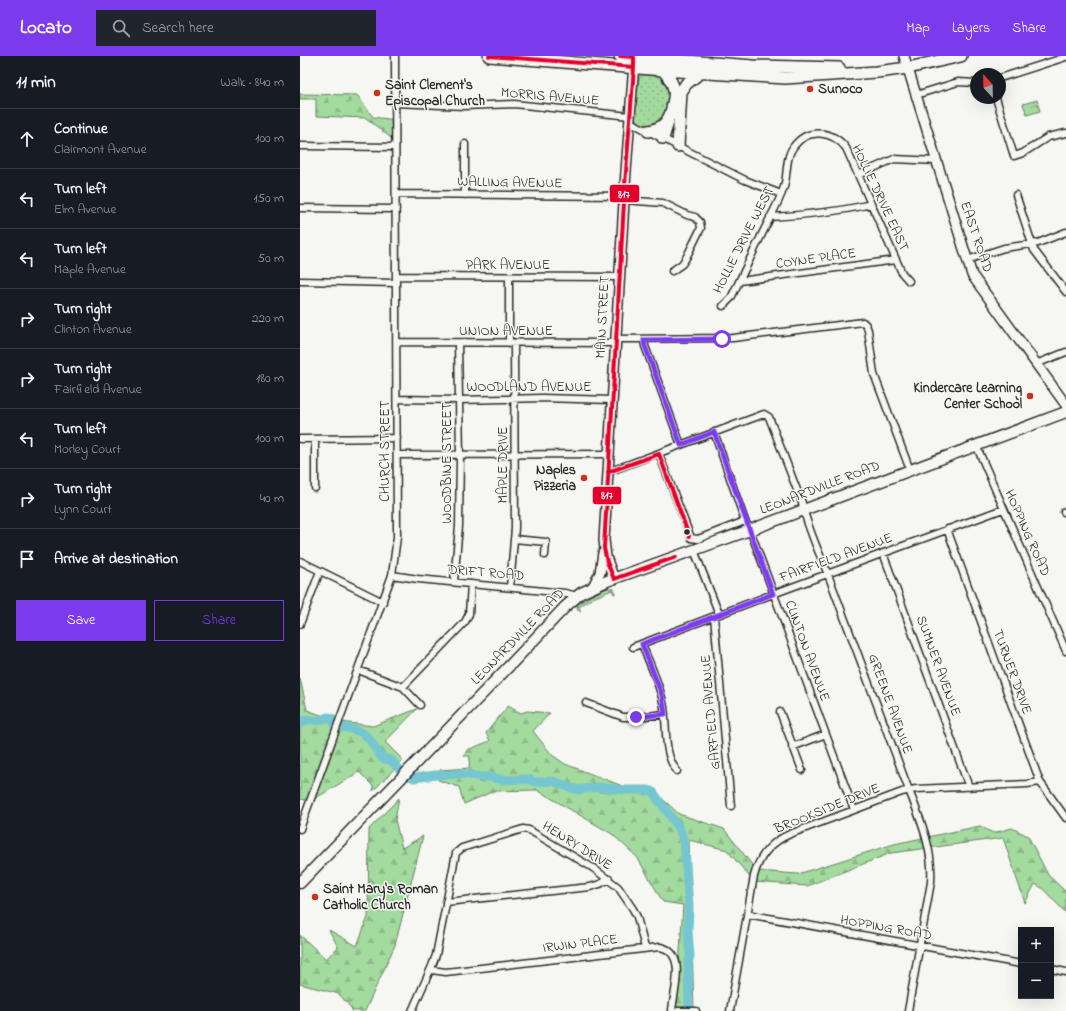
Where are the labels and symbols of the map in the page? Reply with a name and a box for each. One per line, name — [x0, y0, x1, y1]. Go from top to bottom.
north arrow — [970, 68, 1006, 104]
place label: Saint Clement's Episcopal Church — [385, 75, 485, 112]
place label: Sunoco — [818, 79, 863, 100]
street label: MORRIS AVENUE — [500, 82, 600, 112]
marker: Sunoco — [805, 84, 815, 94]
marker: Saint Clement's Episcopal Church — [372, 88, 382, 98]
street label: HOLLIE DRIVE EAST — [846, 141, 914, 255]
street label: WALLING AVENUE — [457, 172, 563, 194]
street label: HOLLIE DRIVE WEST — [708, 183, 780, 297]
line badge: 817 — [609, 184, 640, 203]
text: 817 — [617, 187, 631, 203]
street label: EAST ROAD — [954, 199, 998, 275]
street label: COYNE PLACE — [775, 243, 857, 275]
street label: PARK AVENUE — [466, 255, 550, 276]
street label: MAIN STREET — [590, 275, 616, 359]
street label: UNION AVENUE — [459, 321, 553, 342]
route start — [713, 330, 731, 348]
street label: WOODLAND AVENUE — [466, 377, 592, 398]
place label: Kindercare Learning Center School — [913, 378, 1023, 415]
marker: Kindercare Learning Center School — [1025, 391, 1035, 401]
street label: CHURCH STREET — [375, 400, 396, 502]
street label: WOODBINE STREET — [437, 402, 458, 524]
street label: MAPLE DRIVE — [493, 426, 514, 504]
street label: LEONARDVILLE ROAD — [757, 455, 883, 521]
place label: Naples Pizzeria — [534, 460, 576, 497]
marker: Naples Pizzeria — [579, 473, 589, 483]
line badge: 817 — [592, 486, 622, 505]
street label: HOPPING ROAD — [999, 486, 1055, 580]
text: 817 — [600, 488, 614, 504]
unlabelled marker — [682, 527, 692, 537]
street label: FAIRFIELD AVENUE — [776, 528, 896, 589]
street label: DRIFT ROAD — [446, 559, 525, 587]
street label: LEONARDVILLE ROAD — [466, 584, 570, 690]
street label: CLINTON AVENUE — [779, 597, 835, 705]
street label: SUMNER AVENUE — [910, 613, 966, 719]
street label: TURNER DRIVE — [987, 626, 1037, 718]
street label: GREENE AVENUE — [862, 651, 918, 757]
street label: GARFIELD AVENUE — [696, 654, 726, 770]
route end — [627, 708, 645, 726]
street label: BROOKSIDE DRIVE — [770, 778, 883, 840]
street label: HENRY DRIVE — [538, 816, 616, 876]
place label: Saint Mary's Roman Catholic Church — [323, 879, 438, 916]
marker: Saint Mary's Roman Catholic Church — [310, 892, 320, 902]
street label: HOPPING ROAD — [838, 910, 934, 946]
street label: IRWIN PLACE — [541, 929, 619, 959]

